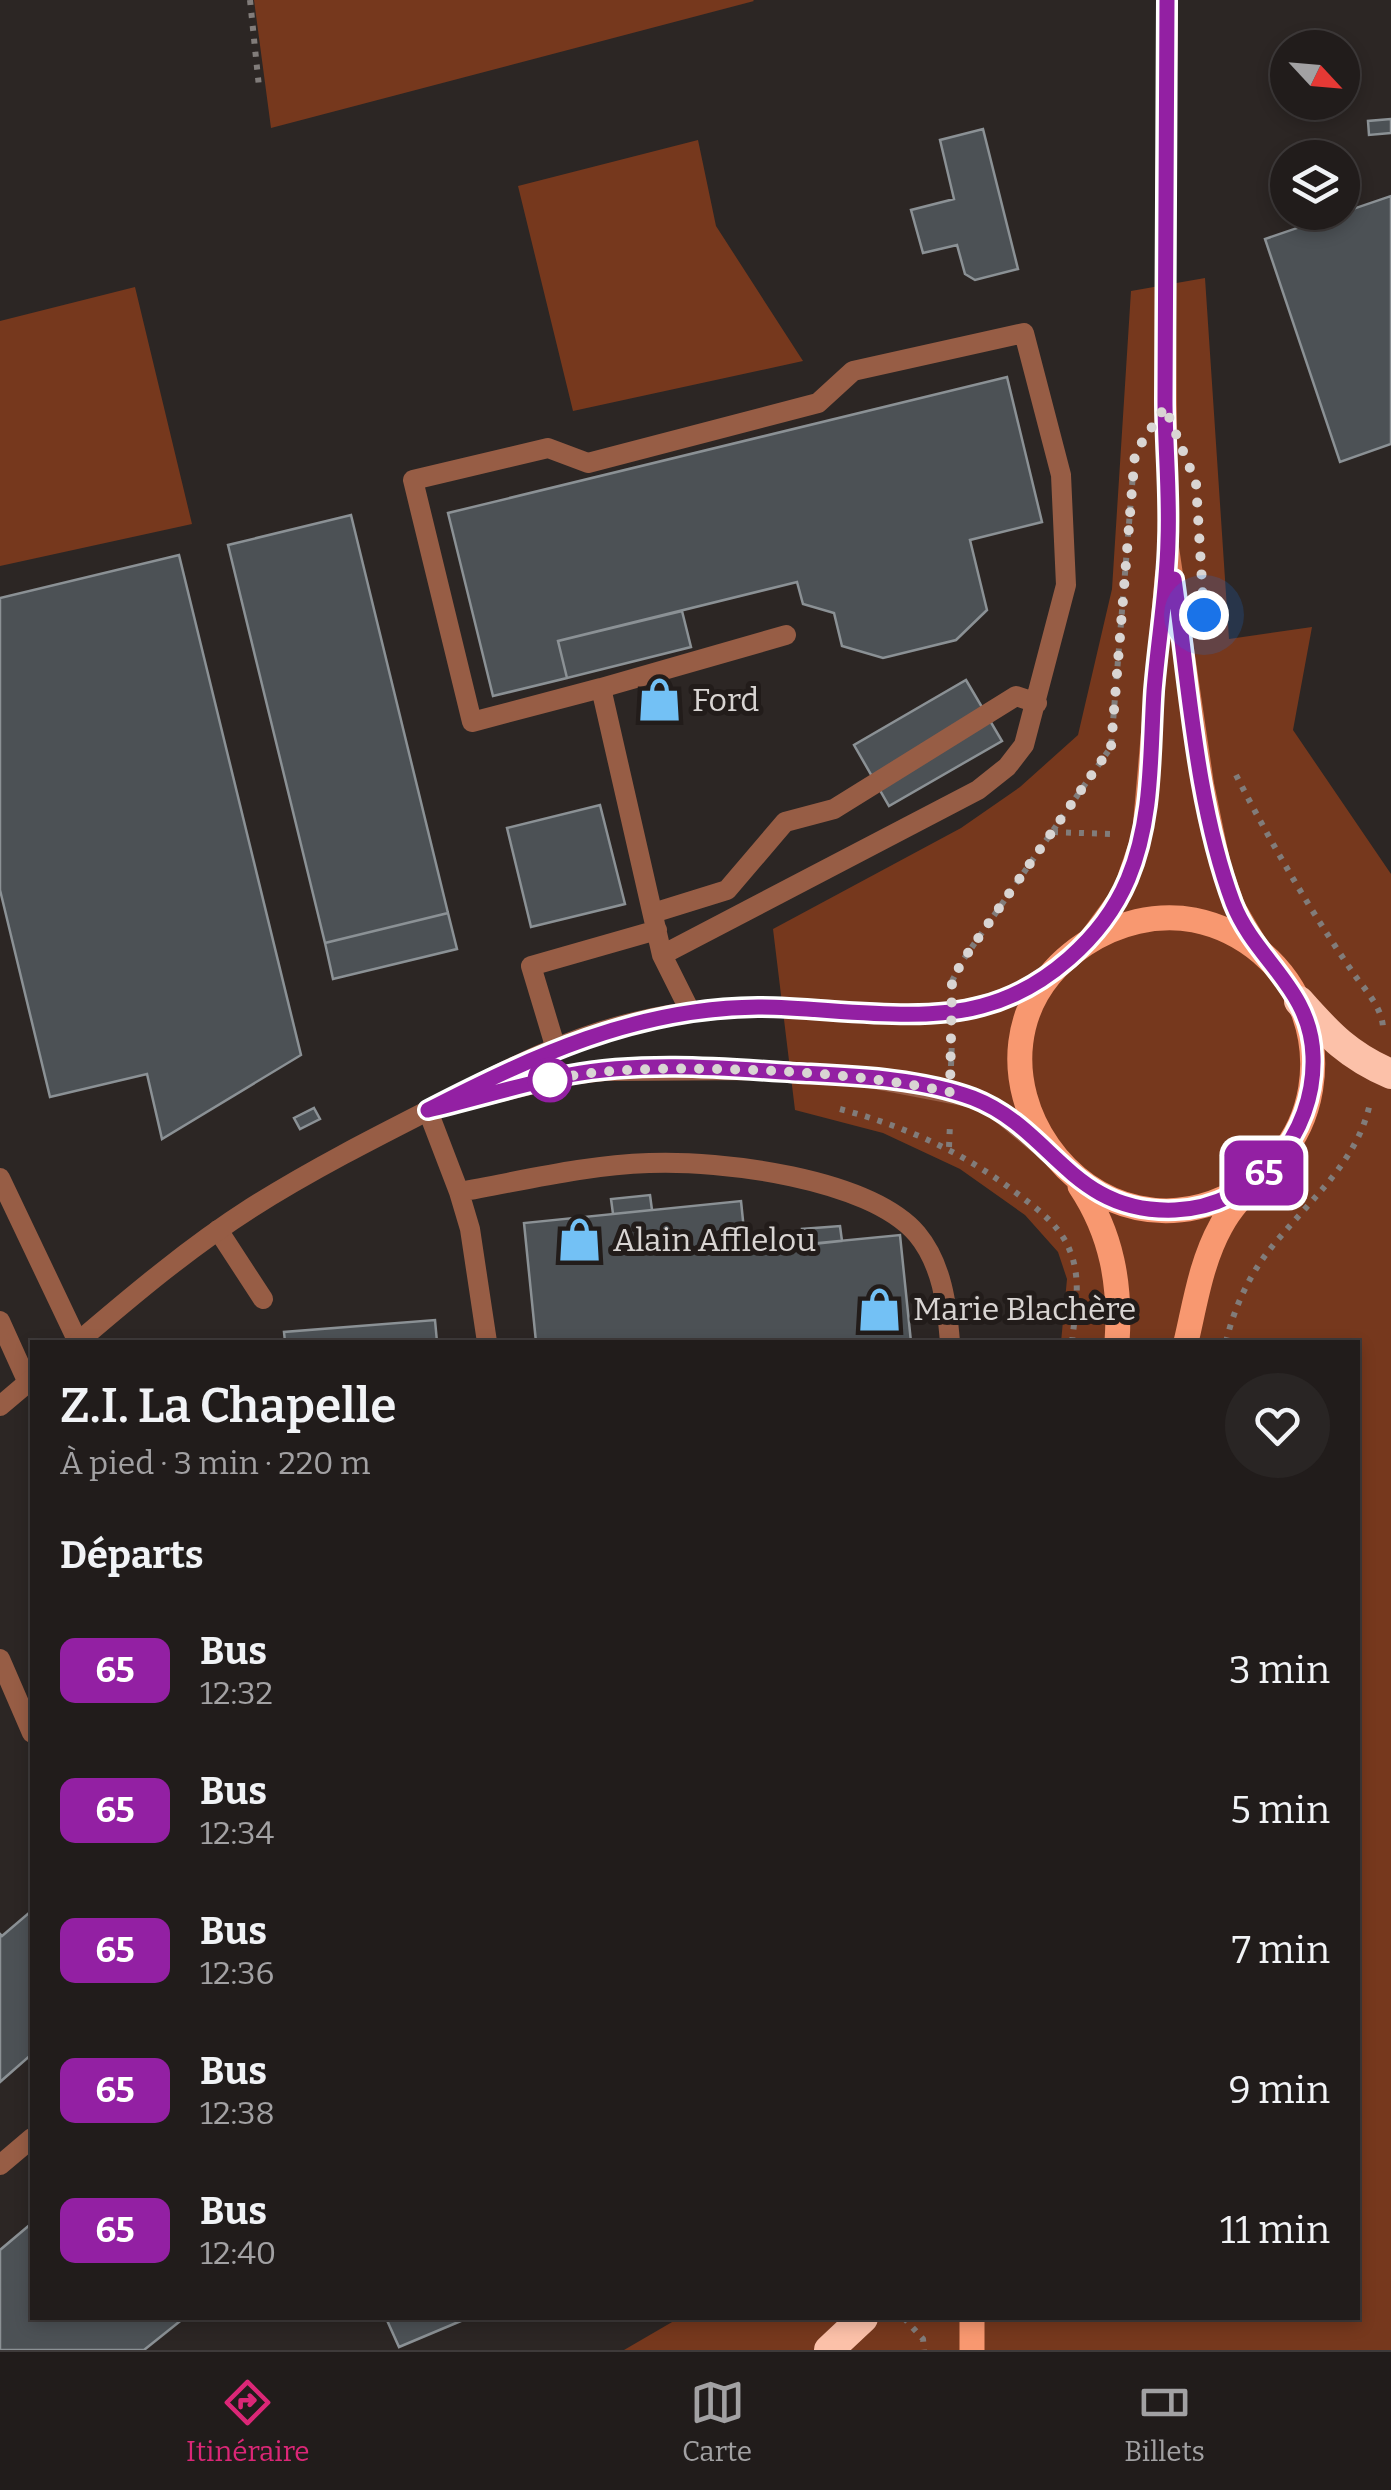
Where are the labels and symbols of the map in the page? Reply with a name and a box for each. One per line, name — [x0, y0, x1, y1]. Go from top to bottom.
north arrow — [1270, 30, 1360, 120]
your location — [1179, 590, 1229, 640]
shop icon: Ford — [635, 676, 683, 724]
place label: Ford — [692, 681, 759, 719]
unlabelled marker — [529, 1059, 571, 1101]
line badge: 65 — [1219, 1140, 1309, 1206]
shop icon: Alain Afflelou — [556, 1216, 604, 1264]
place label: Alain Afflelou — [613, 1221, 816, 1259]
shop icon: Marie Blachère — [856, 1285, 904, 1333]
place label: Marie Blachère — [913, 1290, 1136, 1328]

